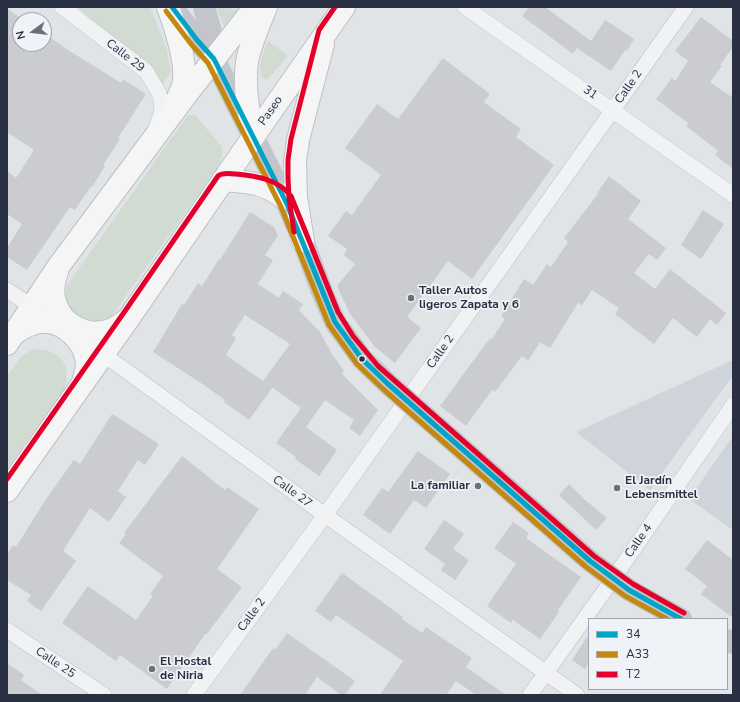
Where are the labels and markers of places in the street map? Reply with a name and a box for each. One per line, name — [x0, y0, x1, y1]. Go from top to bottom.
place label: Taller Autos ligeros Zapata y 6 — [419, 284, 519, 312]
marker: Taller Autos ligeros Zapata y 6 — [406, 293, 416, 303]
unlabelled marker — [357, 354, 367, 364]
place label: El Jardín Lebensmittel — [625, 474, 698, 502]
place label: La familiar — [411, 479, 470, 493]
marker: La familiar — [473, 481, 483, 491]
marker: El Jardín Lebensmittel — [612, 483, 622, 493]
place label: El Hostal de Niria — [160, 655, 211, 683]
marker: El Hostal de Niria — [147, 664, 157, 674]

